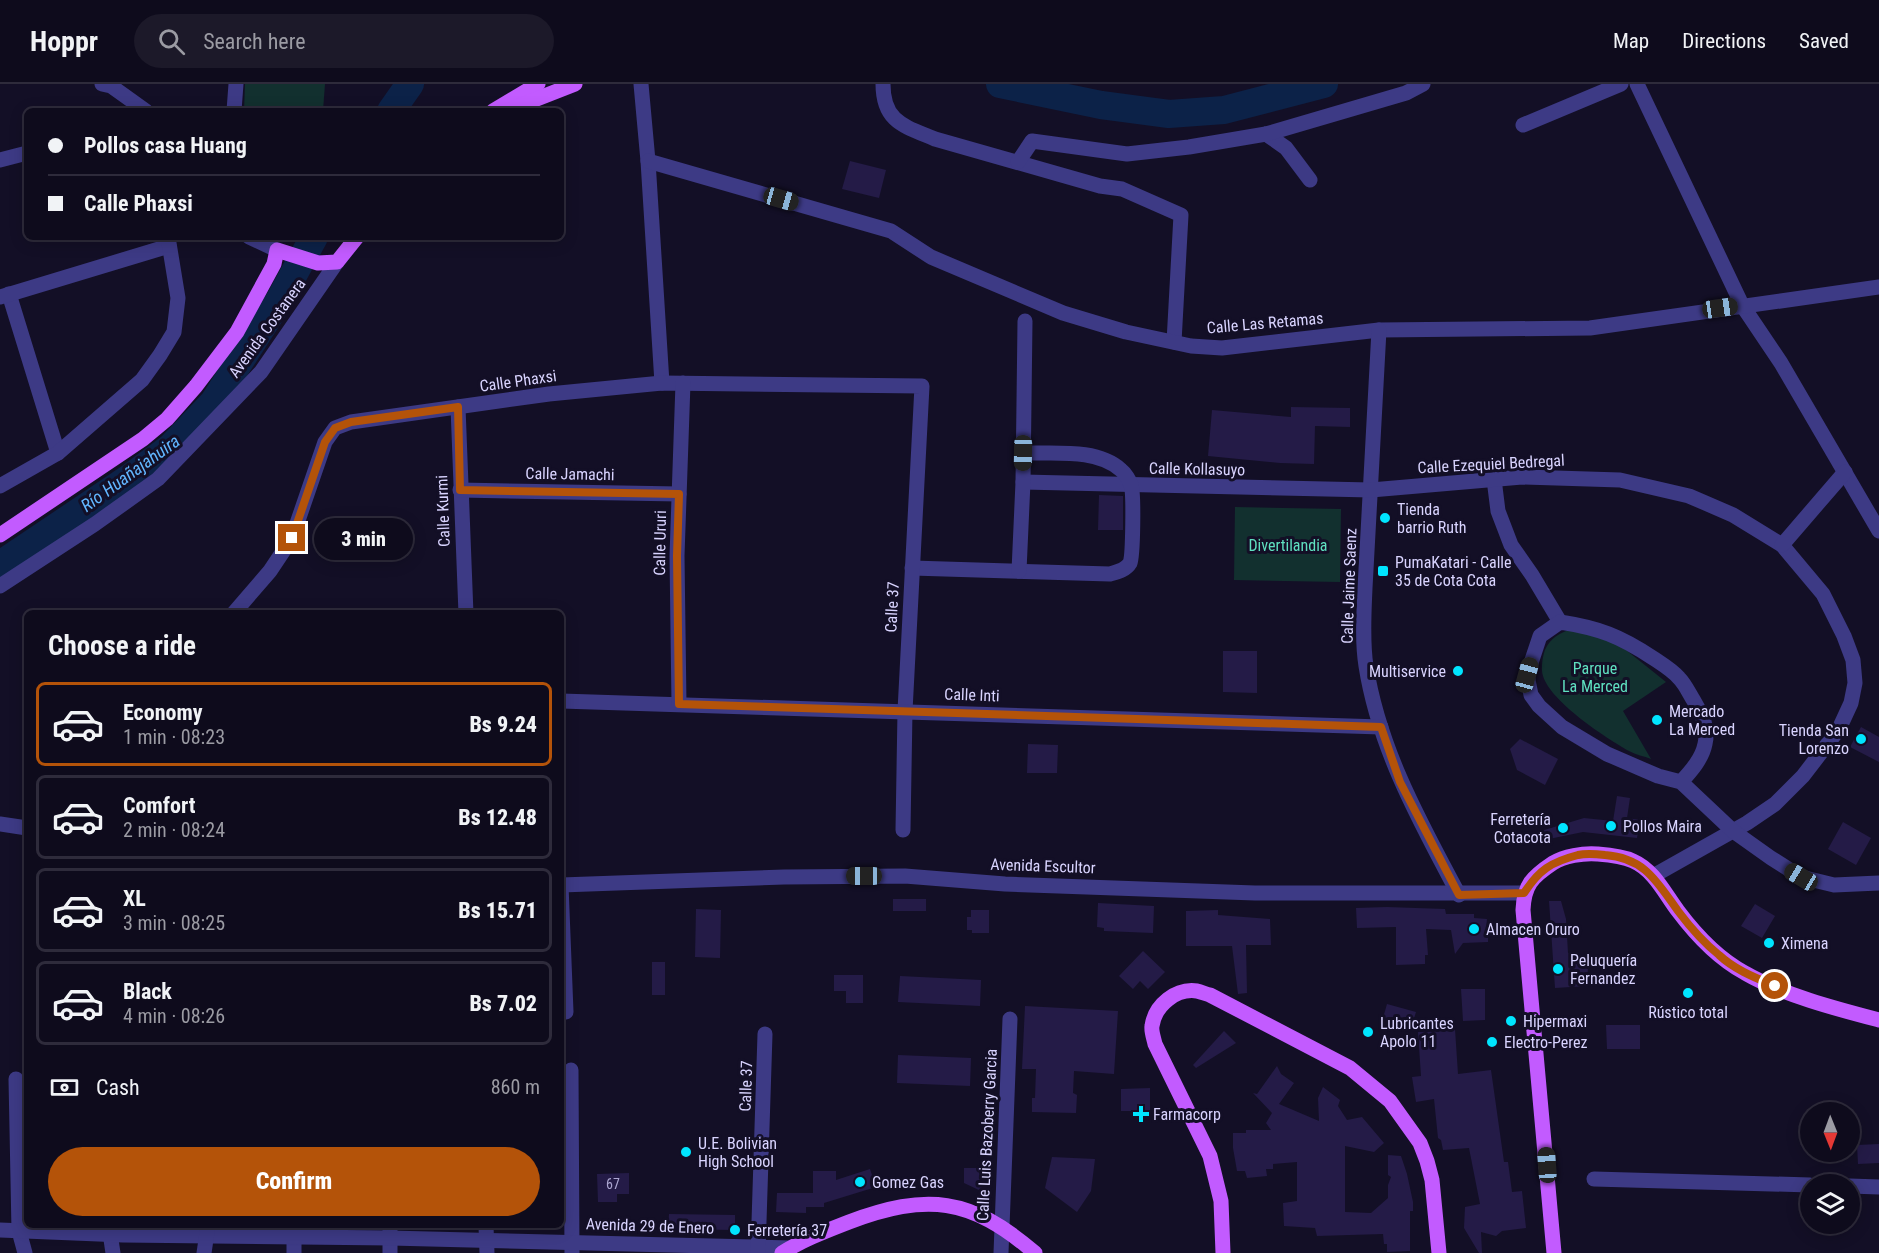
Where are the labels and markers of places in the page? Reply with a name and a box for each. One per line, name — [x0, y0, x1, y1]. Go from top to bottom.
place label: Tienda barrio Ruth — [1397, 500, 1466, 537]
marker: Tienda barrio Ruth — [1378, 511, 1392, 525]
place label: PumaKatari - Calle 35 de Cota Cota — [1395, 553, 1512, 590]
marker: PumaKatari - Calle 35 de Cota Cota — [1376, 564, 1390, 578]
place label: Multiservice — [1369, 662, 1446, 681]
marker: Multiservice — [1451, 664, 1465, 678]
place label: Mercado La Merced — [1669, 702, 1735, 739]
marker: Mercado La Merced — [1650, 713, 1664, 727]
place label: Tienda San Lorenzo — [1779, 721, 1849, 758]
marker: Tienda San Lorenzo — [1854, 732, 1868, 746]
place label: Ferretería Cotacota — [1490, 810, 1551, 847]
place label: Pollos Maira — [1623, 817, 1702, 836]
marker: Pollos Maira — [1604, 819, 1618, 833]
marker: Ferretería Cotacota — [1556, 821, 1570, 835]
place label: Almacen Oruro — [1486, 920, 1580, 939]
marker: Almacen Oruro — [1467, 922, 1481, 936]
place label: Ximena — [1781, 934, 1828, 953]
marker: Ximena — [1762, 936, 1776, 950]
place label: Peluquería Fernandez — [1570, 951, 1637, 988]
marker: Peluquería Fernandez — [1551, 962, 1565, 976]
marker: Rústico total — [1681, 986, 1695, 1000]
place label: Rústico total — [1648, 1003, 1728, 1022]
place label: Hipermaxi — [1523, 1012, 1587, 1031]
place label: Lubricantes Apolo 11 — [1380, 1014, 1454, 1051]
marker: Hipermaxi — [1504, 1014, 1518, 1028]
marker: Lubricantes Apolo 11 — [1361, 1025, 1375, 1039]
place label: Electro-Perez — [1504, 1033, 1587, 1052]
marker: Electro-Perez — [1485, 1035, 1499, 1049]
place label: Farmacorp — [1153, 1105, 1221, 1124]
marker: Farmacorp — [1134, 1107, 1148, 1121]
place label: U.E. Bolivian High School — [698, 1134, 777, 1171]
marker: U.E. Bolivian High School — [679, 1145, 693, 1159]
place label: Gomez Gas — [872, 1173, 944, 1192]
marker: Gomez Gas — [853, 1175, 867, 1189]
place label: Ferretería 37 — [747, 1221, 827, 1240]
marker: Ferretería 37 — [728, 1223, 742, 1237]

